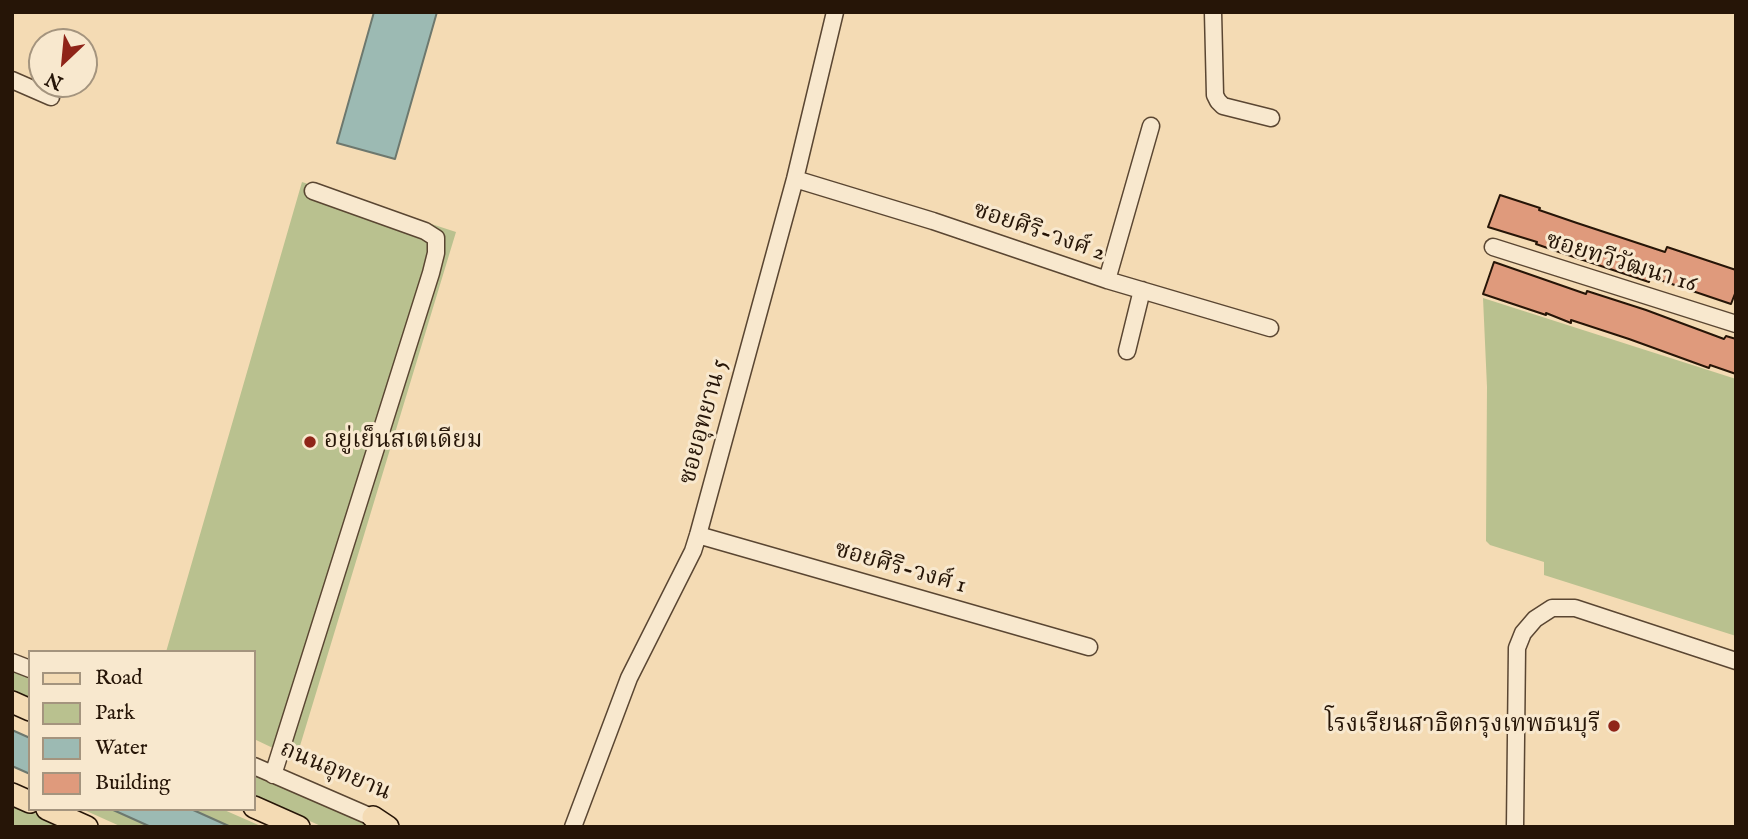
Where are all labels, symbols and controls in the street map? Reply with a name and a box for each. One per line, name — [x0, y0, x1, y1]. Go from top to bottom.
north arrow — [28, 28, 98, 98]
text: N — [42, 66, 67, 94]
street label: ซอยศิริ-วงศ์ 2 — [969, 197, 1109, 269]
street label: ซอยทวีวัฒนา 16 — [1542, 227, 1700, 301]
street label: ซอยอุทยาน 5 — [674, 356, 736, 488]
place label: อยู่เย็นสเตเดียม — [324, 428, 482, 456]
marker: อยู่เย็นสเตเดียม — [302, 434, 318, 450]
street label: ซอยศิริ-วงศ์ 1 — [831, 536, 969, 602]
legend — [28, 650, 256, 811]
text: Road — [95, 665, 142, 692]
text: Park — [95, 700, 135, 727]
place label: โรงเรียนสาธิตกรุงเทพธนบุรี — [1325, 712, 1600, 740]
marker: โรงเรียนสาธิตกรุงเทพธนบุรี — [1606, 718, 1622, 734]
text: Water — [95, 735, 147, 762]
street label: ถนนอุทยาน — [275, 736, 395, 808]
text: Building — [95, 770, 170, 797]

